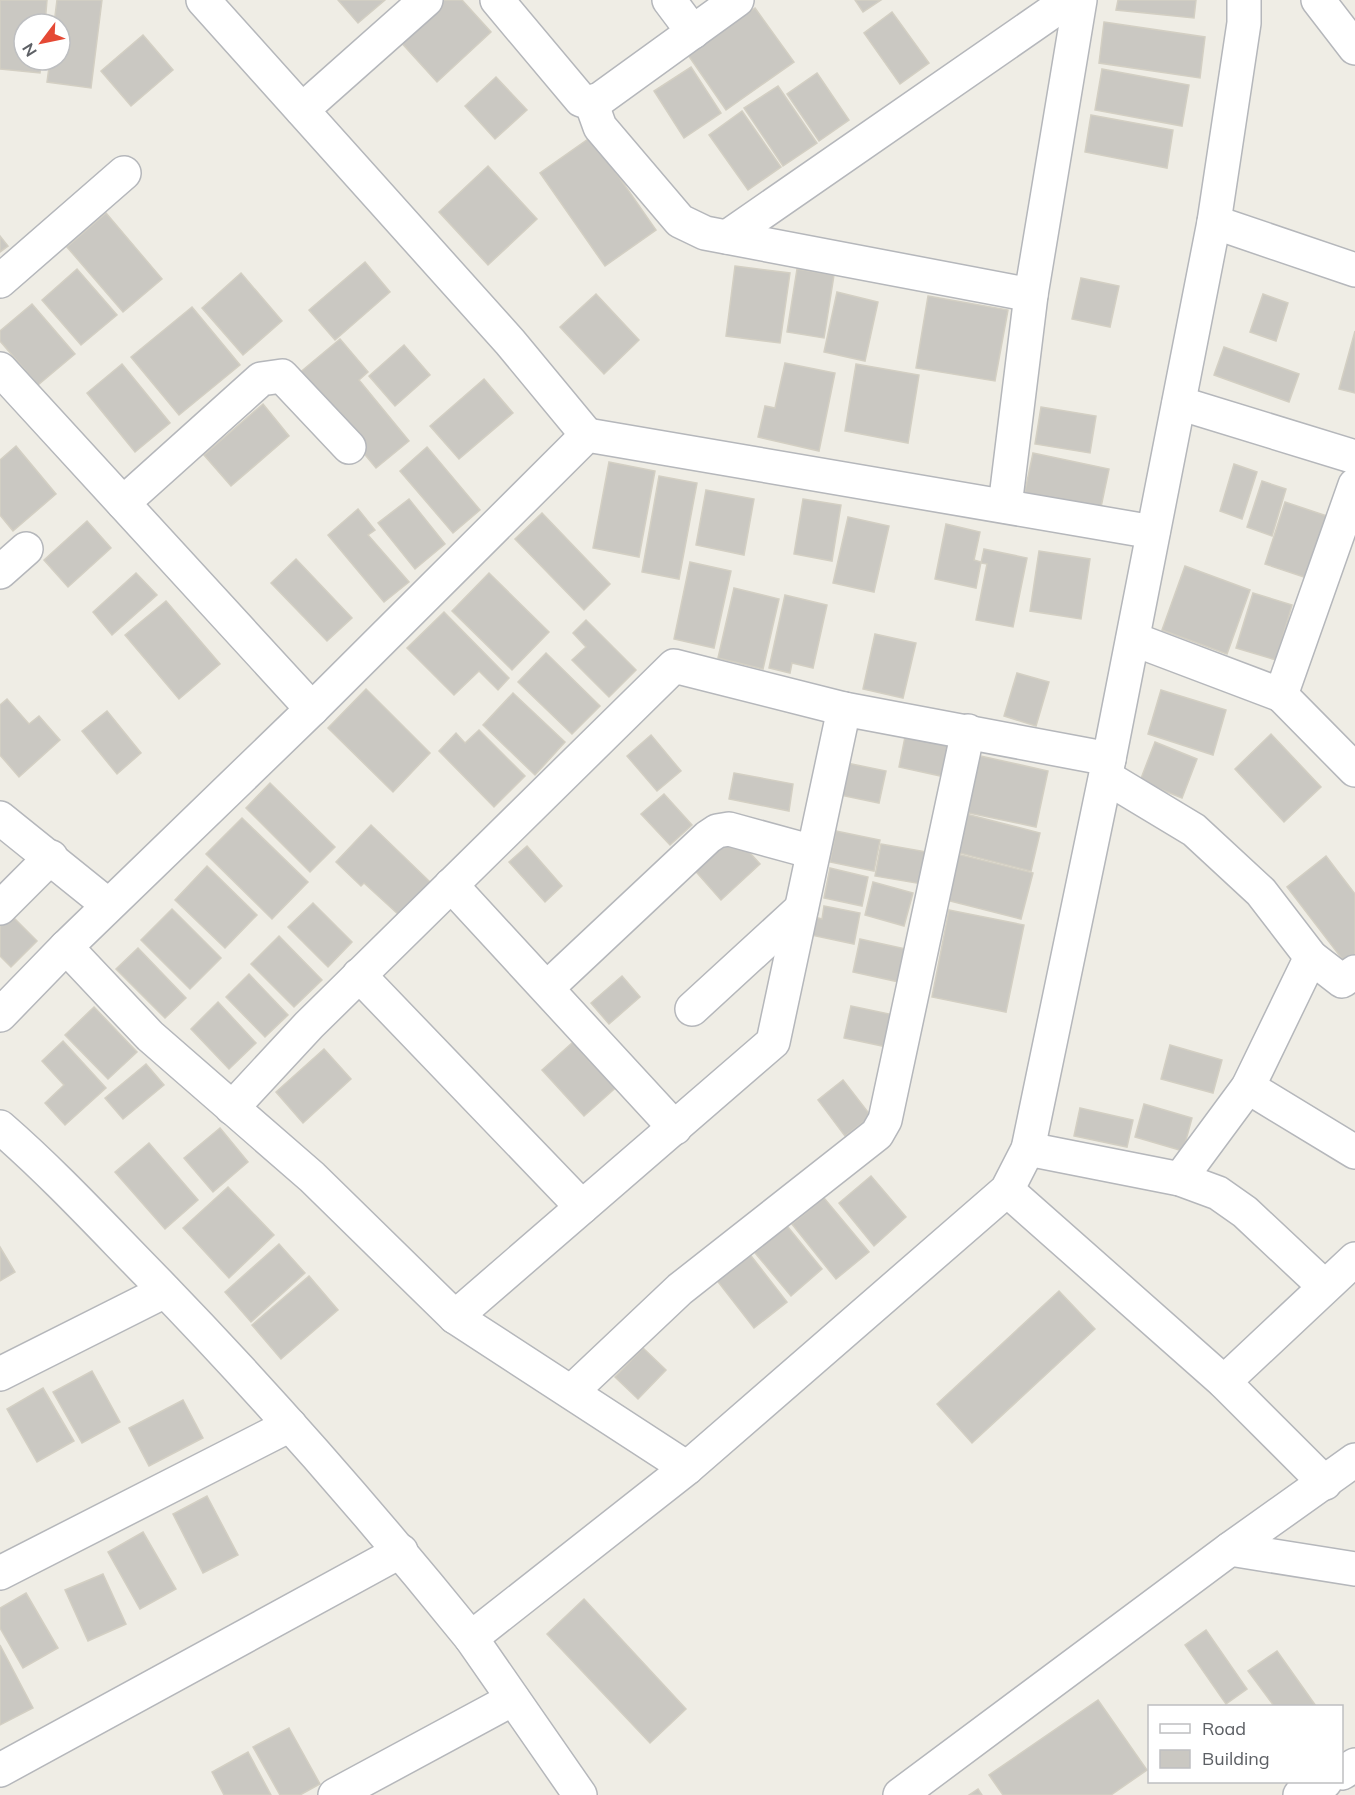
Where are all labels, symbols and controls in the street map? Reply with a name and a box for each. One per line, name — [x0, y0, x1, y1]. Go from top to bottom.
north arrow — [12, 12, 72, 72]
text: N — [18, 40, 41, 60]
legend — [1148, 1705, 1343, 1783]
text: Road — [1202, 1717, 1246, 1740]
text: Building — [1202, 1747, 1270, 1770]

